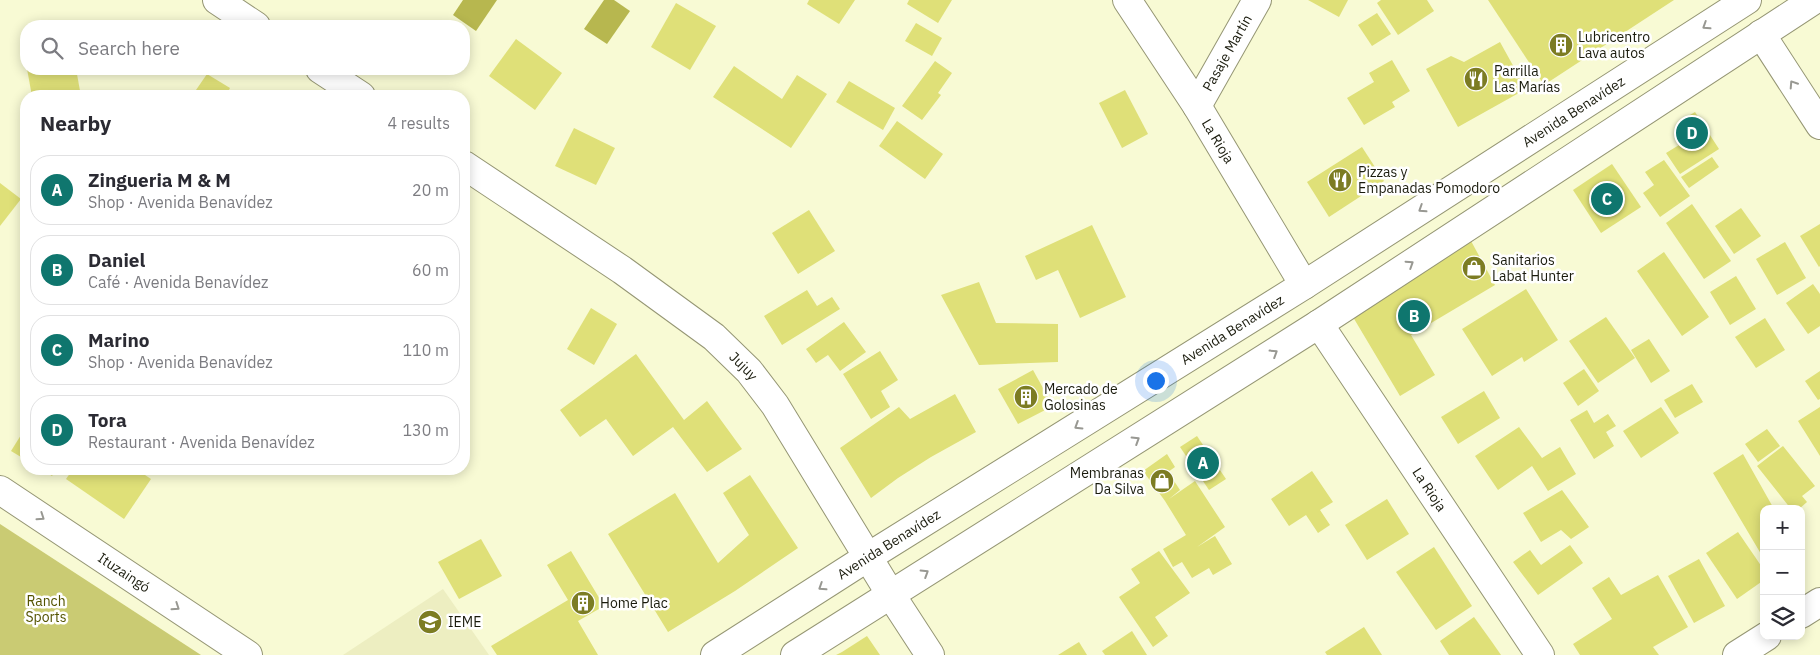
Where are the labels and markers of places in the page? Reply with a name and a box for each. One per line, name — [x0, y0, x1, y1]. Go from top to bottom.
place label: Lubricentro Lava autos — [1578, 28, 1650, 62]
building icon: Lubricentro Lava autos — [1548, 32, 1574, 58]
place label: Parrilla Las Marías — [1494, 62, 1561, 96]
restaurant icon: Parrilla Las Marías — [1463, 66, 1489, 92]
pin: D — [1676, 114, 1708, 152]
place label: Pizzas y Empanadas Pomodoro — [1358, 163, 1500, 197]
restaurant icon: Pizzas y Empanadas Pomodoro — [1327, 167, 1353, 193]
pin: C — [1591, 180, 1623, 218]
place label: Sanitarios Labat Hunter — [1492, 251, 1574, 285]
shop icon: Sanitarios Labat Hunter — [1461, 255, 1487, 281]
pin: B — [1398, 297, 1430, 335]
place label: Mercado de Golosinas — [1044, 380, 1118, 414]
building icon: Mercado de Golosinas — [1013, 384, 1039, 410]
pin: A — [1187, 444, 1219, 482]
place label: Membranas Da Silva — [1070, 464, 1145, 498]
shop icon: Membranas Da Silva — [1149, 468, 1175, 494]
building icon: Home Plac — [570, 590, 596, 616]
place label: Home Plac — [600, 594, 668, 612]
school or university icon: IEME — [417, 609, 443, 635]
place label: IEME — [448, 613, 481, 631]

